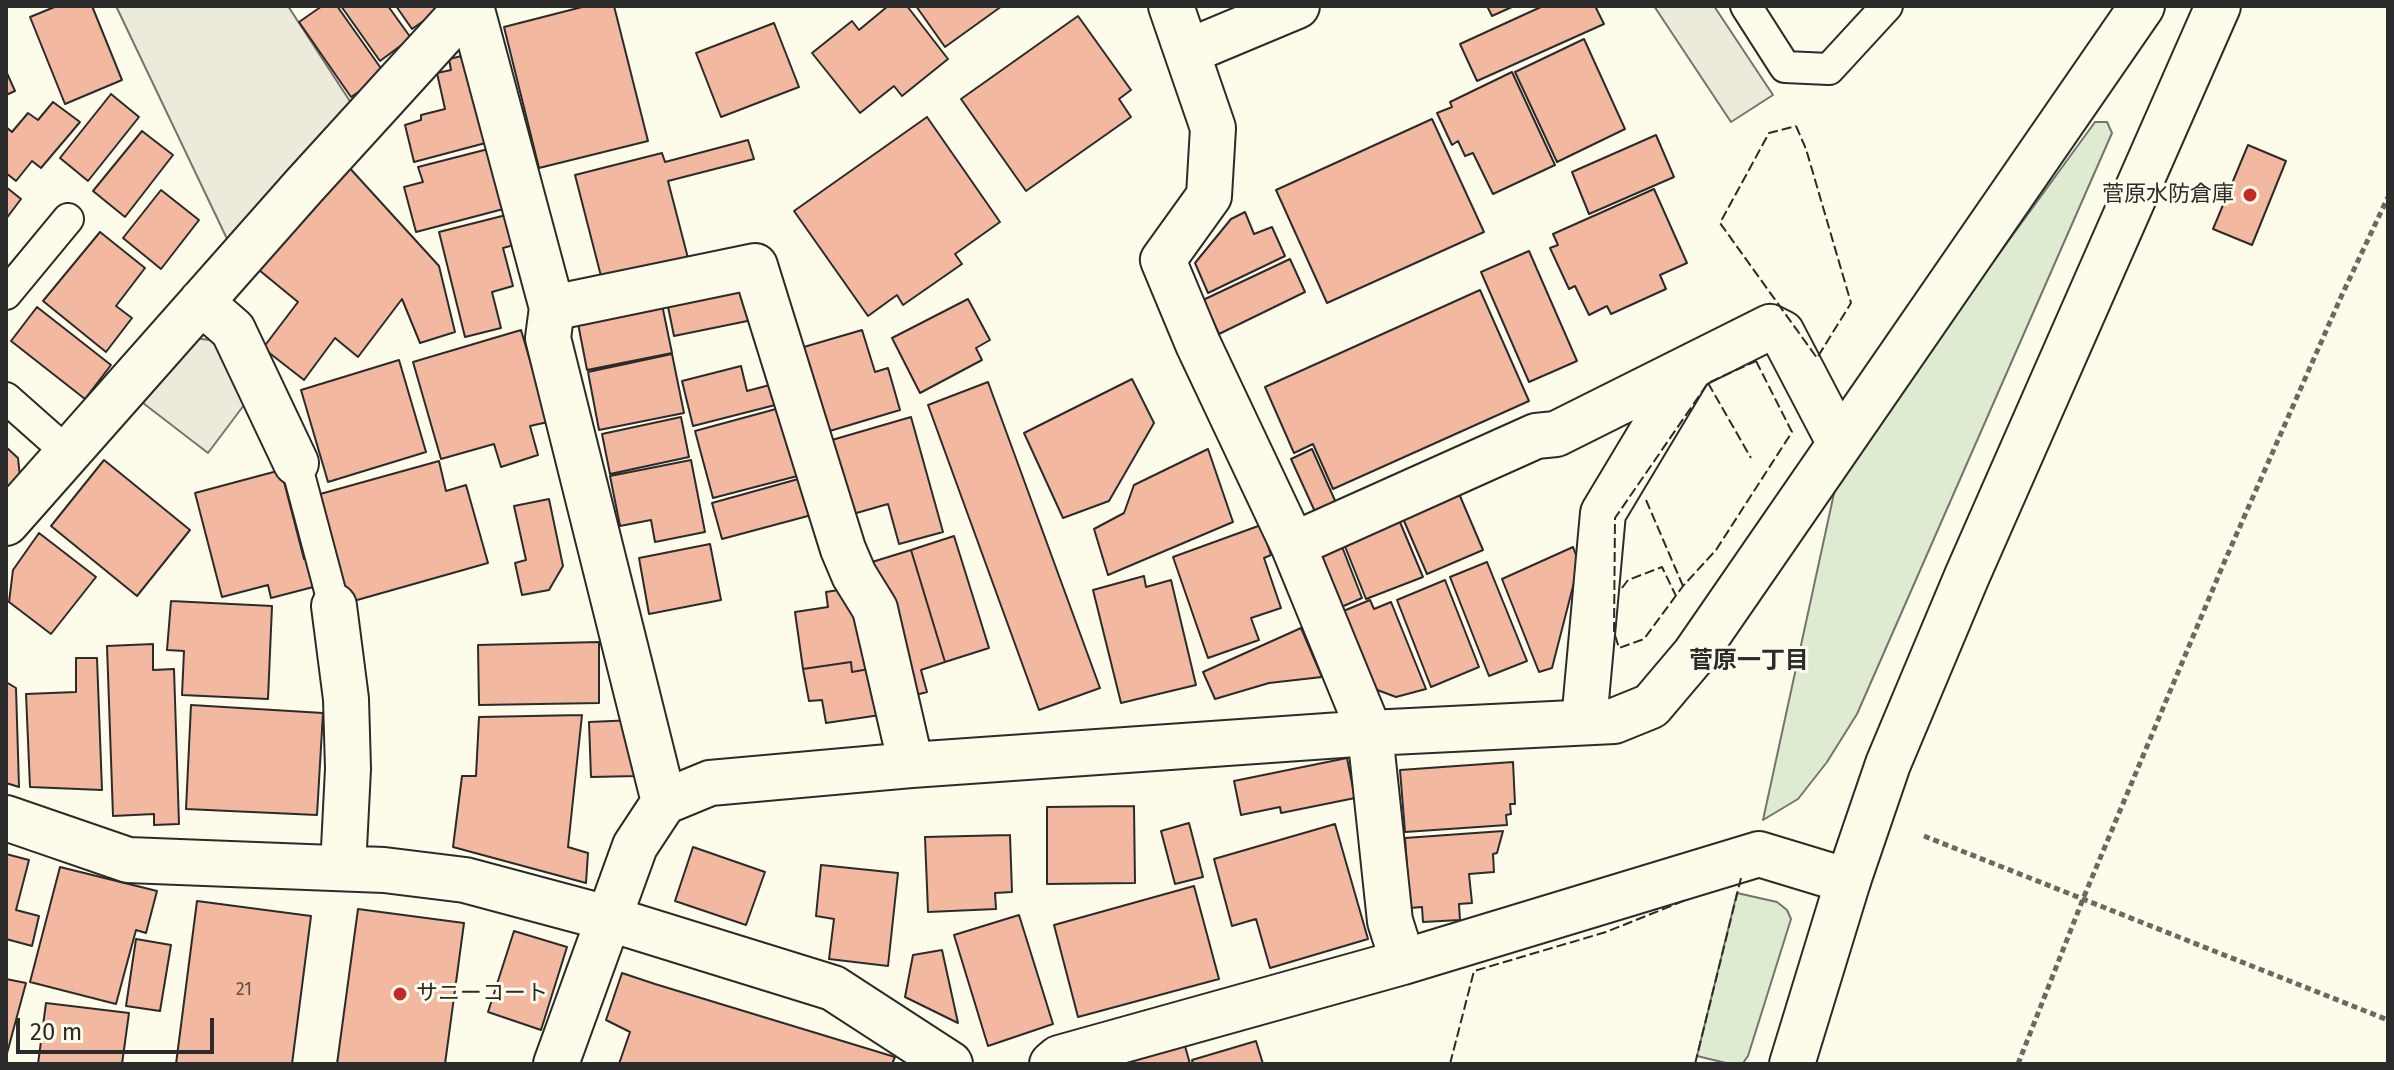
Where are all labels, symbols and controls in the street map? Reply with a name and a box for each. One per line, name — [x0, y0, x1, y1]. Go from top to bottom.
place label: 菅原水防倉庫 — [2102, 182, 2234, 208]
marker: 菅原水防倉庫 — [2241, 186, 2259, 204]
district label: 菅原一丁目 — [1689, 647, 1809, 675]
house number: 21 — [236, 979, 252, 1001]
place label: サニーコート — [416, 981, 548, 1007]
marker: サニーコート — [391, 985, 409, 1003]
scale bar — [20, 1002, 218, 1052]
text: 20 m — [30, 1018, 82, 1046]

